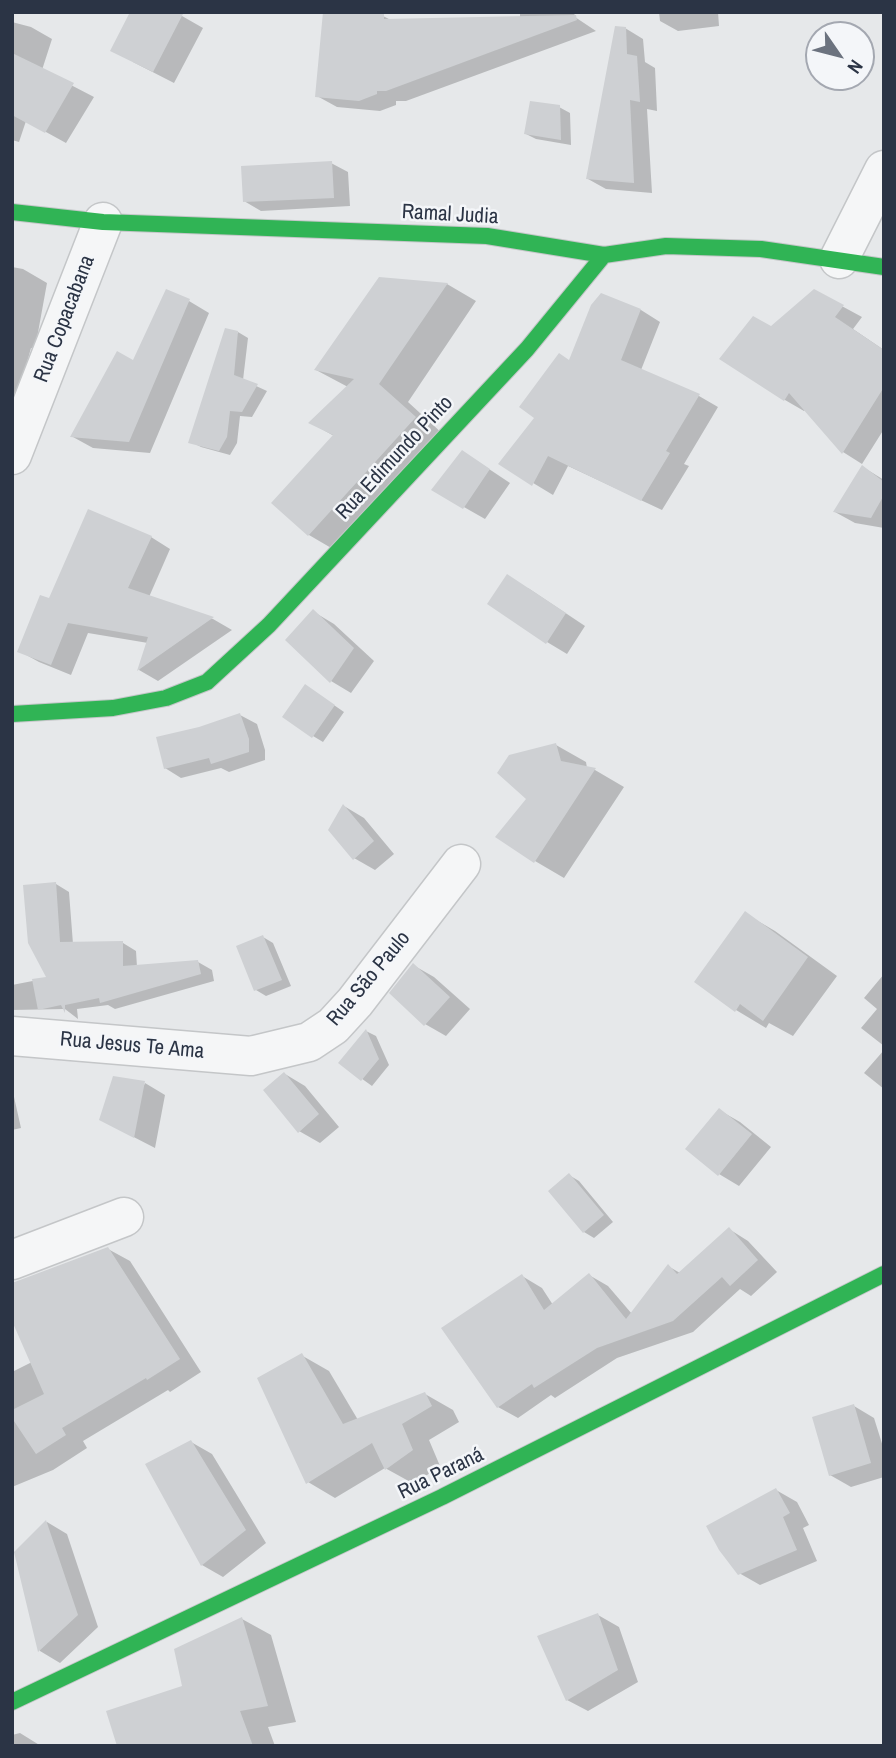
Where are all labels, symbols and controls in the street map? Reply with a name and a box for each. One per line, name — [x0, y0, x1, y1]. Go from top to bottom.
north arrow — [805, 21, 875, 91]
text: N — [842, 55, 869, 79]
street label: Ramal Judia — [401, 200, 499, 230]
street label: Rua Copacabana — [29, 252, 101, 386]
street label: Rua Edimundo Pinto — [331, 391, 459, 525]
street label: Rua São Paulo — [322, 927, 416, 1031]
street label: Rua Jesus Te Ama — [59, 1027, 205, 1065]
street label: Rua Paraná — [394, 1443, 488, 1505]

